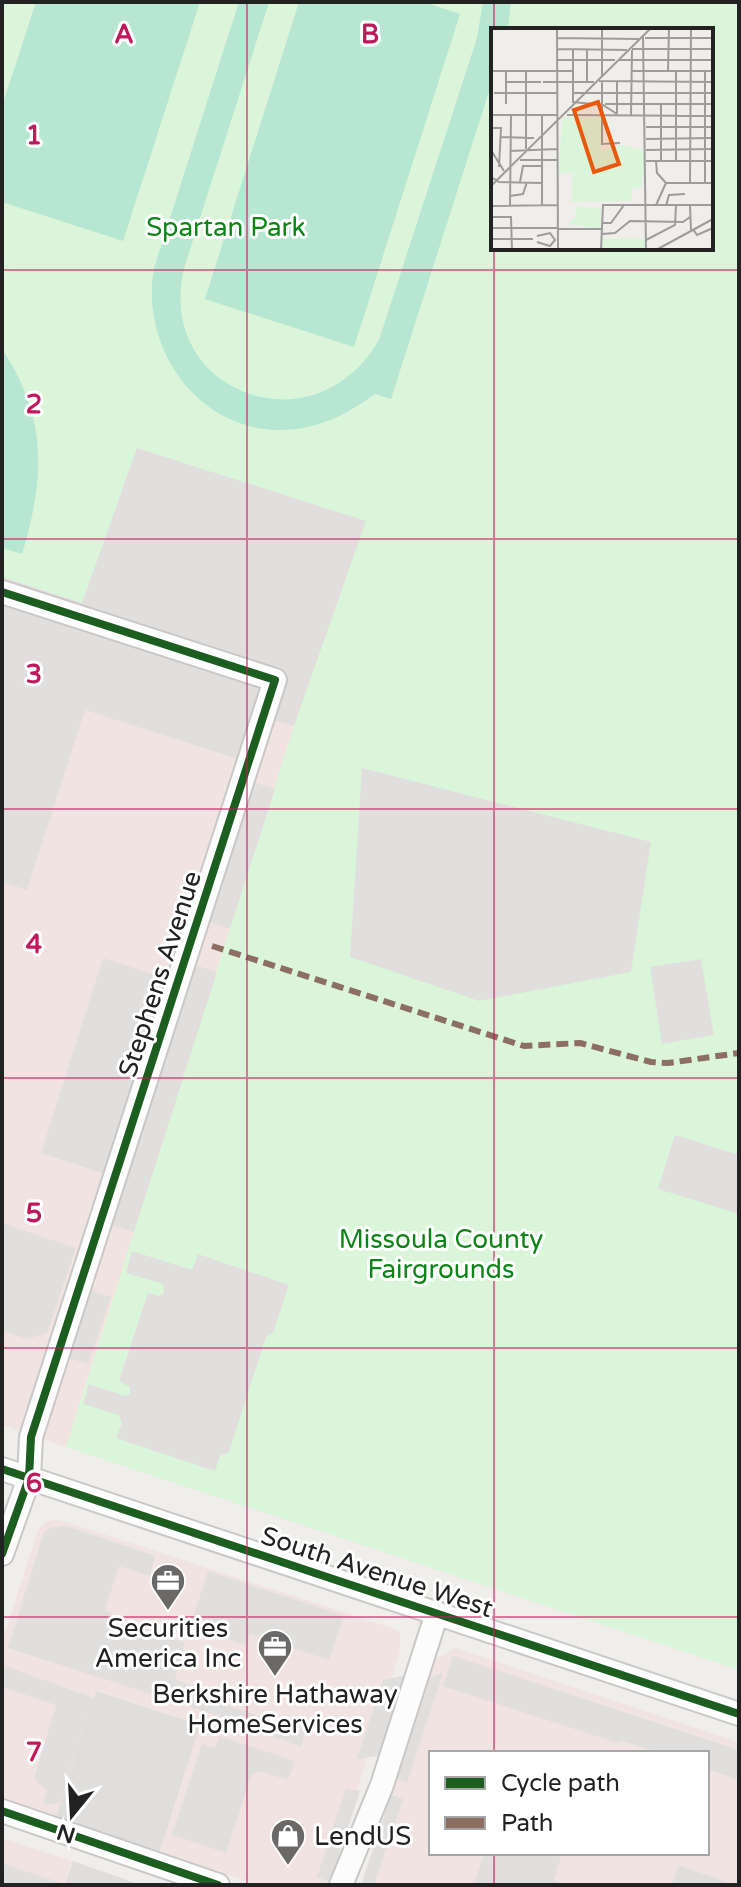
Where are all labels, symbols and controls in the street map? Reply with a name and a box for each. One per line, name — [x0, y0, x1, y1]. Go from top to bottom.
text: A — [114, 19, 134, 50]
text: B — [361, 19, 379, 50]
inset map — [491, 28, 713, 250]
text: 1 — [26, 120, 42, 151]
park label: Spartan Park — [146, 212, 306, 243]
text: 2 — [26, 389, 42, 420]
text: 3 — [26, 659, 42, 690]
street label: Stephens Avenue — [112, 867, 208, 1081]
text: 4 — [26, 929, 42, 960]
text: 5 — [26, 1198, 42, 1229]
park label: Missoula County Fairgrounds — [339, 1224, 543, 1285]
text: 6 — [26, 1468, 42, 1499]
street label: South Avenue West — [257, 1520, 497, 1624]
office icon: Securities America Inc — [149, 1562, 187, 1612]
place label: Securities America Inc — [95, 1613, 241, 1674]
office icon: Berkshire Hathaway HomeServices — [256, 1628, 294, 1678]
place label: Berkshire Hathaway HomeServices — [152, 1679, 398, 1740]
text: 7 — [26, 1737, 42, 1768]
legend — [429, 1751, 709, 1855]
text: Cycle path — [501, 1769, 620, 1798]
north arrow — [32, 1775, 112, 1855]
text: Path — [501, 1809, 554, 1838]
shop icon: LendUS — [269, 1817, 307, 1867]
text: N — [54, 1818, 79, 1848]
place label: LendUS — [314, 1821, 411, 1852]

